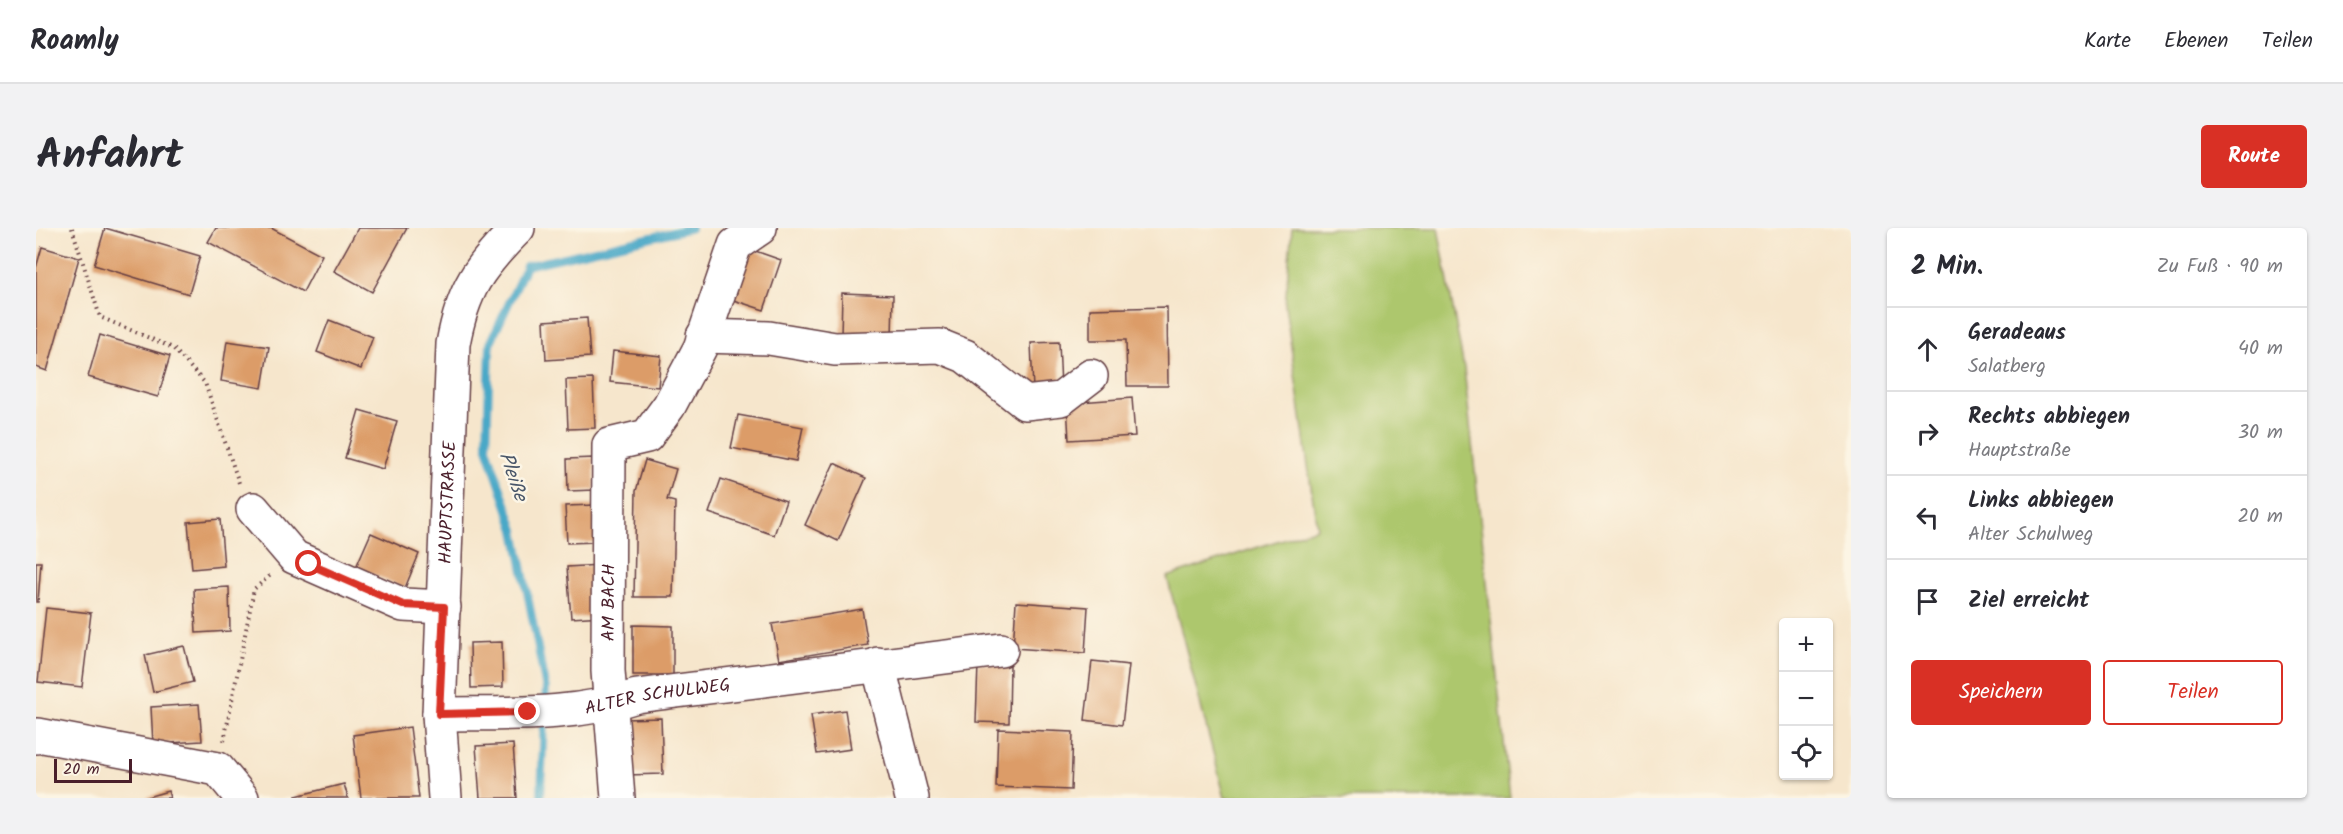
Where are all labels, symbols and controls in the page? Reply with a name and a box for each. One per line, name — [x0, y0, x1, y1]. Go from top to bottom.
text: Roamly — [30, 19, 119, 64]
text: Karte — [2084, 25, 2131, 58]
text: Ebenen — [2164, 25, 2229, 58]
text: Teilen — [2262, 25, 2313, 58]
text: Anfahrt — [36, 123, 183, 190]
button: Route — [2201, 125, 2307, 188]
text: 2 Min. — [1911, 246, 1983, 288]
text: Zu Fuß · 90 m — [2157, 251, 2283, 283]
text: Geradeaus — [1968, 316, 2066, 351]
icon: ahead — [1911, 333, 1944, 366]
text: 40 m — [2238, 333, 2283, 365]
text: Salatberg — [1968, 351, 2046, 383]
text: Rechts abbiegen — [1968, 400, 2130, 435]
icon: right — [1911, 417, 1944, 450]
text: 30 m — [2238, 417, 2283, 449]
text: Hauptstraße — [1968, 435, 2071, 467]
street label: HAUPTSTRASSE — [432, 440, 465, 565]
water label: Pleiße — [489, 448, 536, 507]
text: Links abbiegen — [1968, 484, 2114, 519]
icon: left — [1911, 501, 1944, 534]
text: 20 m — [2237, 501, 2283, 533]
text: Alter Schulweg — [1968, 519, 2093, 551]
route start — [295, 550, 321, 576]
street label: AM BACH — [595, 564, 624, 641]
text: Ziel erreicht — [1968, 584, 2089, 619]
icon: arrive — [1911, 585, 1944, 618]
map controls — [1779, 618, 1833, 780]
button: + — [1779, 618, 1833, 672]
button: Speichern — [1911, 660, 2091, 725]
button: Teilen — [2103, 660, 2283, 725]
street label: ALTER SCHULWEG — [583, 671, 732, 724]
button: − — [1779, 672, 1833, 726]
route end — [514, 698, 540, 724]
button: locate — [1779, 726, 1833, 780]
scale bar — [54, 756, 132, 784]
text: 20 m — [63, 757, 99, 782]

